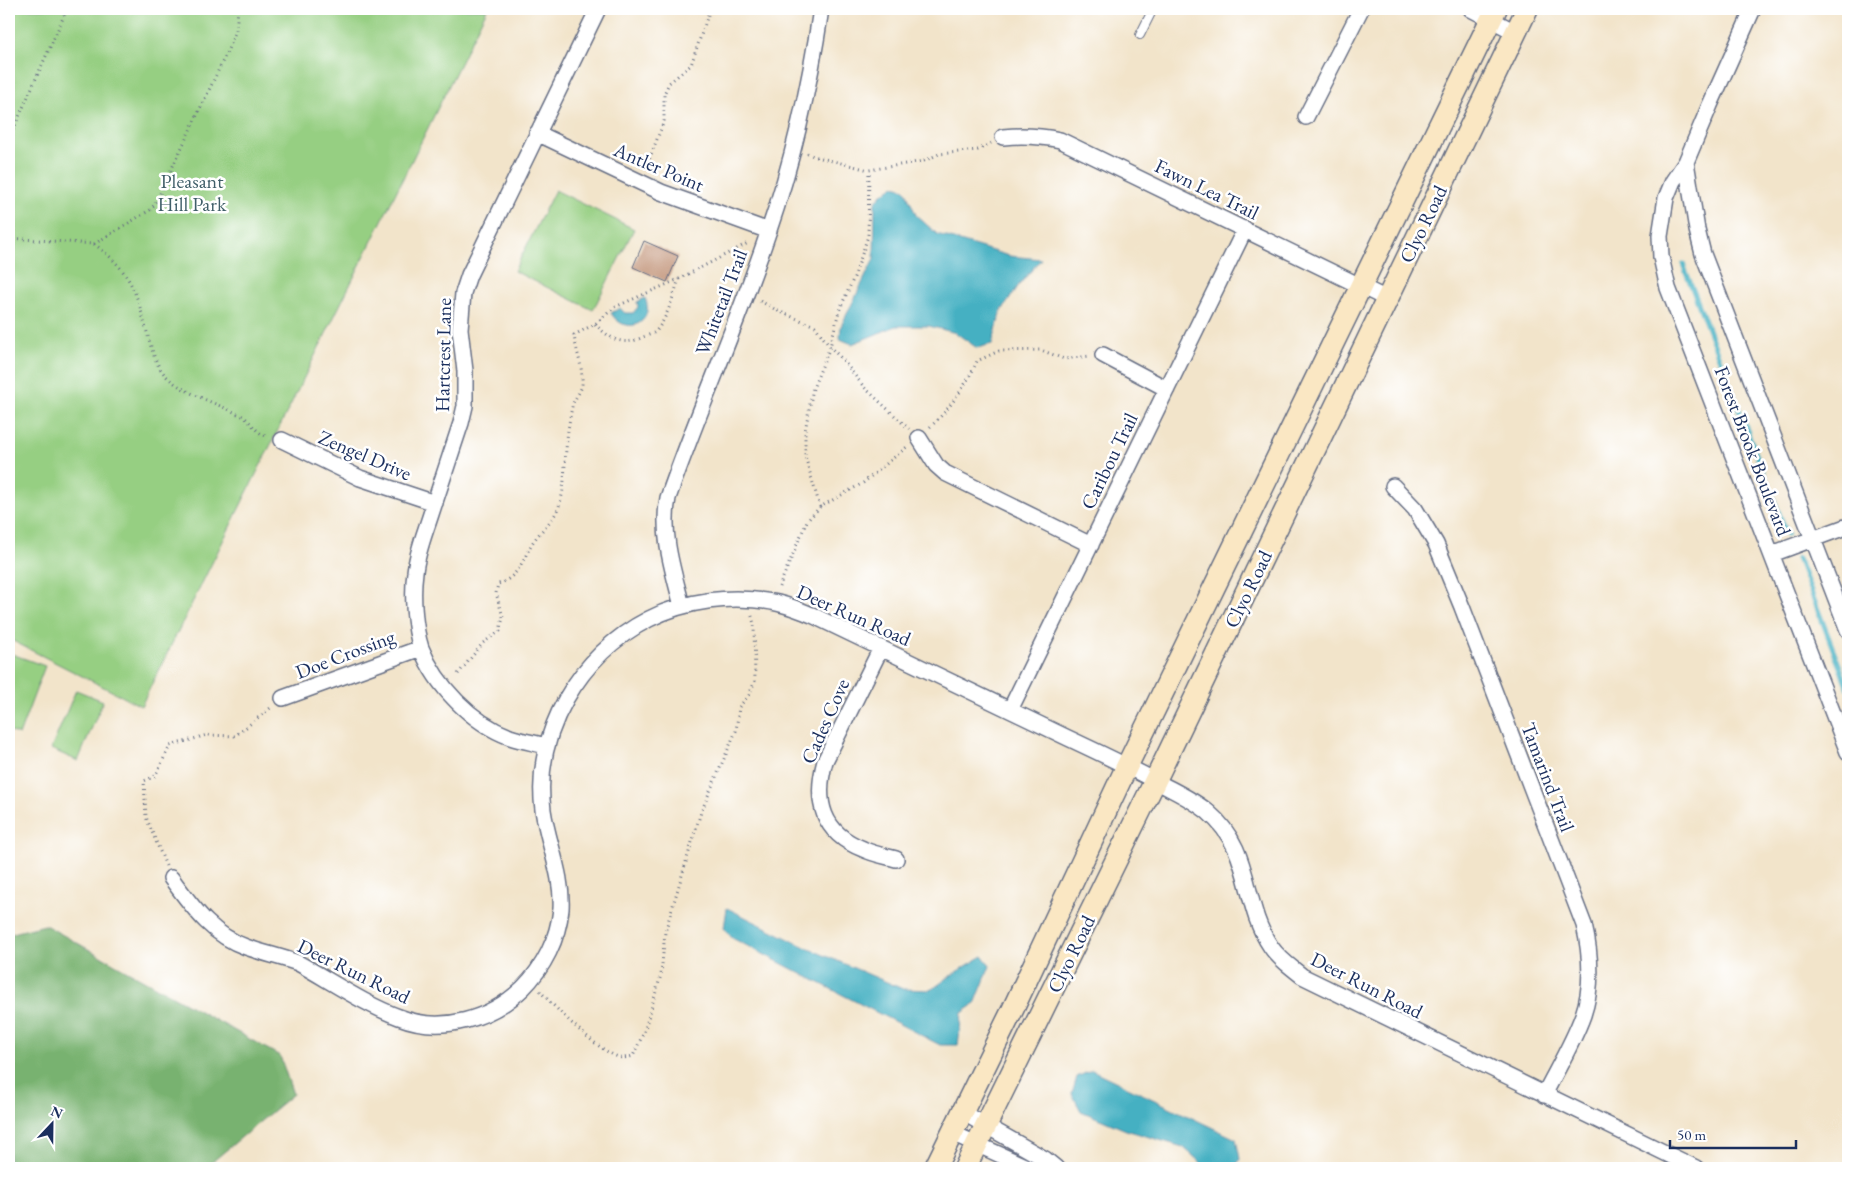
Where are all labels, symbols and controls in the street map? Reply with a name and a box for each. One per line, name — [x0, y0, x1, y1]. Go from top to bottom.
street label: Antler Point — [609, 136, 709, 198]
street label: Fawn Lea Trail — [1151, 153, 1264, 225]
park label: Pleasant Hill Park — [158, 168, 227, 217]
street label: Clyo Road — [1393, 180, 1453, 267]
street label: Whitetail Trail — [689, 245, 753, 359]
street label: Hartcrest Lane — [429, 297, 457, 412]
street label: Forest Brook Boulevard — [1709, 362, 1798, 541]
street label: Caribou Trail — [1074, 408, 1144, 514]
street label: Zengel Drive — [315, 424, 416, 486]
street label: Clyo Road — [1218, 545, 1278, 632]
street label: Deer Run Road — [793, 578, 916, 652]
street label: Doe Crossing — [291, 623, 399, 685]
street label: Cades Cove — [795, 674, 855, 768]
street label: Tamarind Trail — [1515, 719, 1581, 835]
street label: Clyo Road — [1041, 910, 1101, 997]
street label: Deer Run Road — [293, 932, 415, 1010]
street label: Deer Run Road — [1307, 946, 1428, 1025]
north arrow — [28, 1100, 78, 1150]
text: N — [48, 1101, 66, 1123]
scale bar — [1670, 1117, 1796, 1149]
text: 50 m — [1677, 1125, 1706, 1144]

